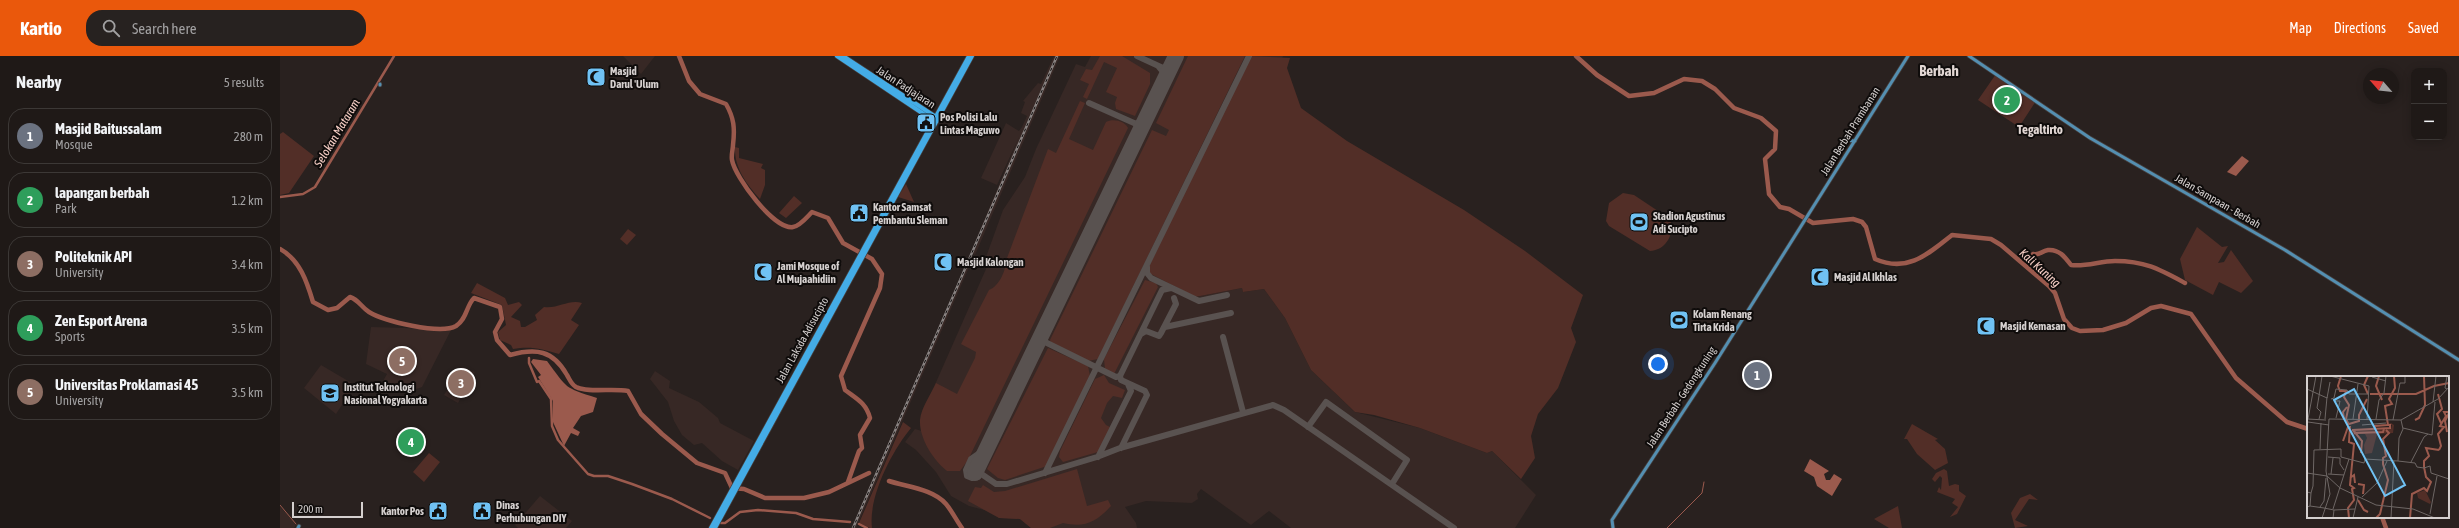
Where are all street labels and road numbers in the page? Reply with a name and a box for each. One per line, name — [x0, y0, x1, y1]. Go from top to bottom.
street label: Jalan Padjajaran — [874, 64, 938, 110]
street label: Jalan Berbah Prambanan — [1818, 85, 1882, 177]
street label: Jalan Sampaan - Berbah — [2173, 172, 2263, 230]
street label: Jalan Laksda Adisucipto — [774, 295, 830, 385]
street label: Jalan Berbah - Gedongkuning — [1644, 344, 1718, 450]

